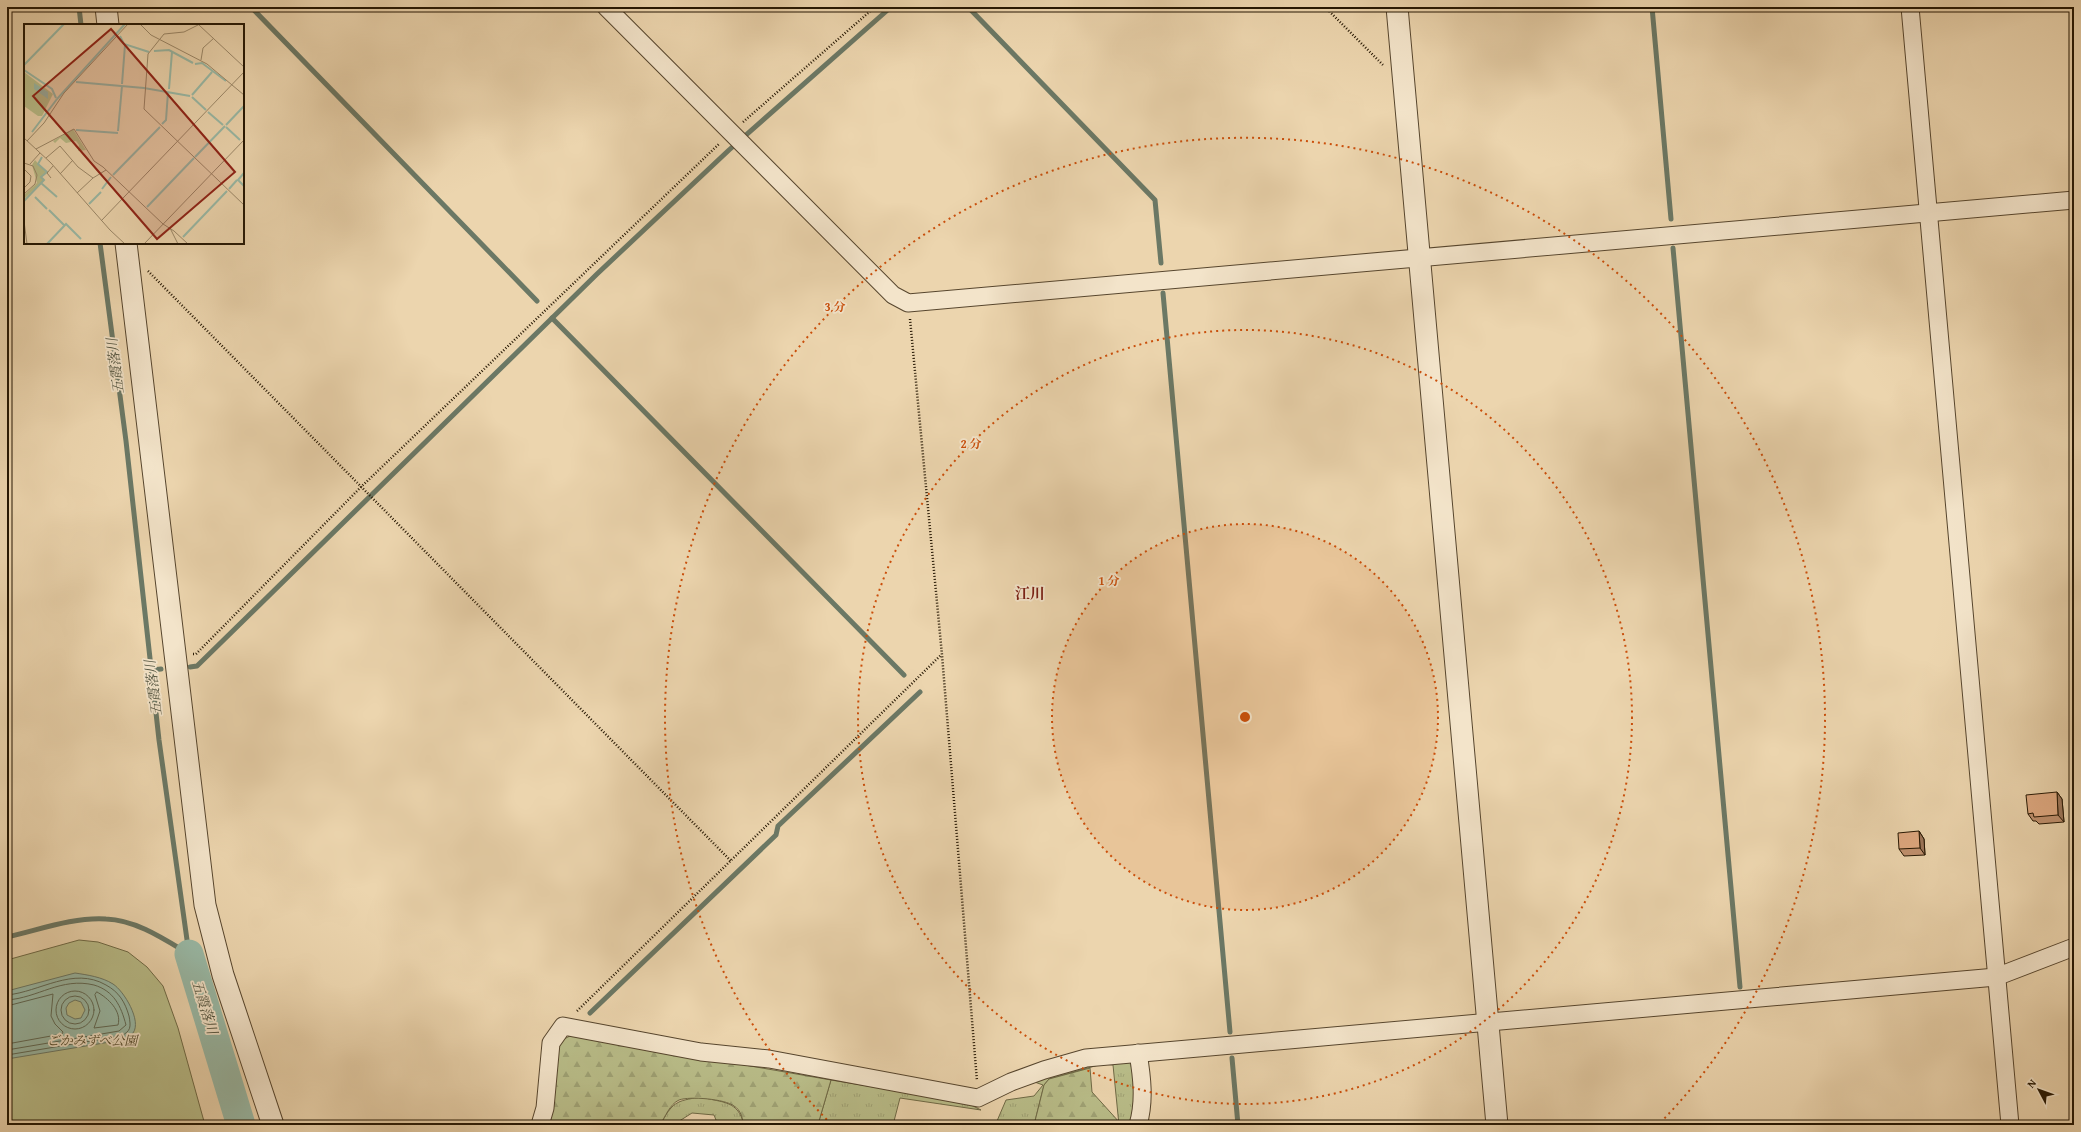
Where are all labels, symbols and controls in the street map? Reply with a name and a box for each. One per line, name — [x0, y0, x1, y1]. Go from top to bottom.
inset map — [24, 24, 244, 244]
text: 3 分 — [825, 298, 845, 315]
water label: 五霞落川 — [101, 335, 128, 395]
text: 2 分 — [961, 435, 981, 452]
text: 1 分 — [1099, 572, 1119, 589]
district label: 江川 — [1015, 583, 1045, 604]
water label: 五霞落川 — [139, 657, 166, 717]
centre of rings — [1238, 710, 1252, 724]
water label: 五霞落川 — [187, 977, 223, 1039]
park label: ごかみずべ公園 — [47, 1031, 139, 1050]
north arrow — [2019, 1070, 2059, 1110]
text: N — [2023, 1075, 2040, 1091]

